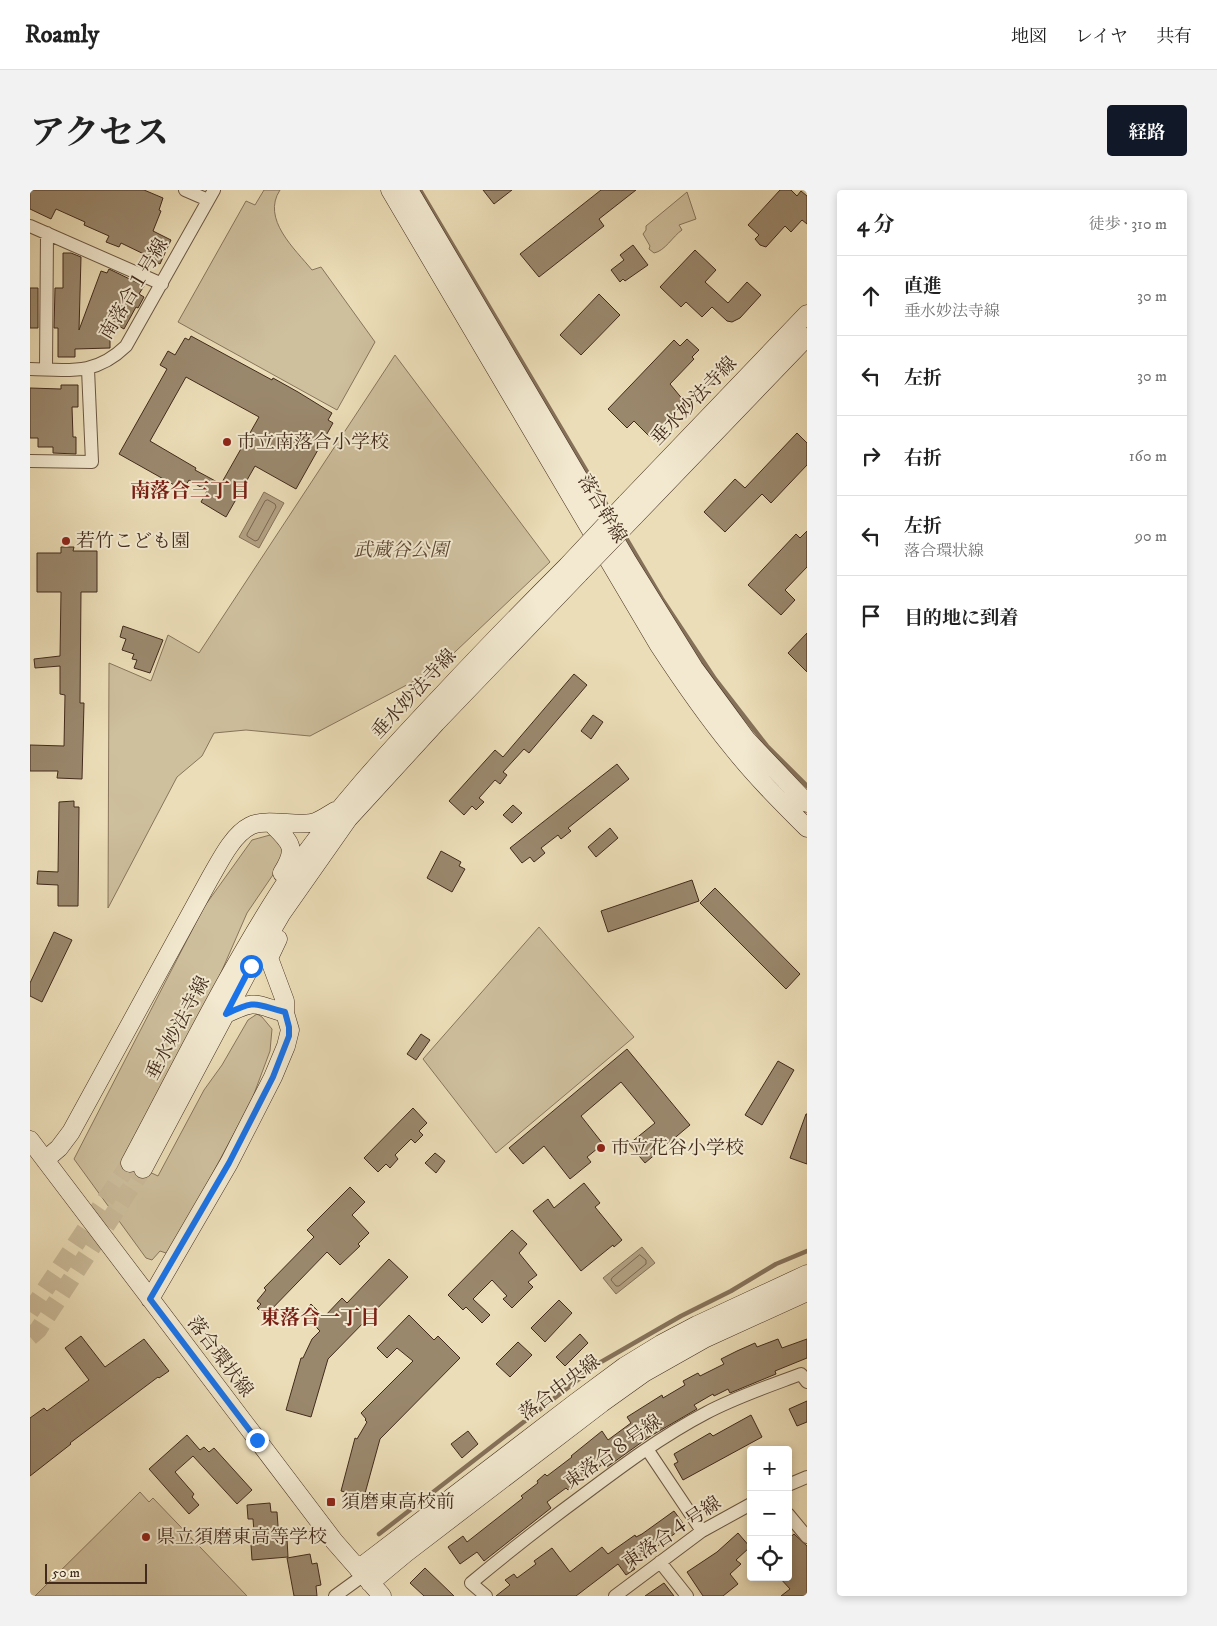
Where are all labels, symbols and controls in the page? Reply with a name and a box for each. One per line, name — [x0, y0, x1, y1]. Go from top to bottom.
text: Roamly — [25, 20, 99, 50]
text: 地図 — [1011, 26, 1047, 48]
text: レイヤ — [1075, 26, 1128, 48]
text: 共有 — [1156, 26, 1192, 48]
button: 経路 — [1107, 105, 1187, 156]
text: アクセス — [30, 112, 169, 156]
text: 4 分 — [857, 212, 895, 238]
text: 徒歩 · 310 m — [1088, 214, 1167, 234]
street label: 南落合１号線 — [95, 234, 173, 344]
text: 直進 — [904, 275, 942, 298]
icon: ahead — [857, 282, 885, 310]
text: 30 m — [1137, 286, 1167, 306]
text: 垂水妙法寺線 — [904, 301, 1000, 321]
street label: 垂水妙法寺線 — [646, 352, 742, 450]
icon: left — [857, 362, 885, 390]
text: 30 m — [1137, 366, 1167, 386]
text: 左折 — [904, 367, 942, 390]
place label: 市立南落合小学校 — [237, 431, 389, 454]
marker: 市立南落合小学校 — [221, 436, 233, 448]
icon: right — [857, 442, 885, 470]
text: 160 m — [1129, 446, 1167, 466]
text: 右折 — [904, 447, 942, 470]
street label: 落合幹線 — [573, 470, 631, 548]
district label: 南落合三丁目 — [130, 479, 250, 504]
text: 左折 — [904, 515, 942, 538]
icon: left — [857, 522, 885, 550]
text: 90 m — [1135, 526, 1167, 546]
place label: 若竹こども園 — [76, 530, 190, 553]
marker: 若竹こども園 — [60, 535, 72, 547]
park label: 武蔵谷公園 — [353, 539, 451, 562]
text: 落合環状線 — [904, 541, 984, 561]
icon: arrive — [857, 602, 885, 630]
text: 目的地に到着 — [904, 607, 1018, 630]
street label: 垂水妙法寺線 — [367, 644, 461, 744]
route start — [240, 955, 263, 978]
street label: 垂水妙法寺線 — [141, 972, 215, 1084]
place label: 市立花谷小学校 — [611, 1137, 744, 1160]
marker: 市立花谷小学校 — [595, 1142, 607, 1154]
district label: 東落合一丁目 — [260, 1306, 380, 1331]
street label: 落合環状線 — [182, 1312, 258, 1402]
street label: 落合中央線 — [515, 1350, 605, 1426]
street label: 東落合８号線 — [560, 1410, 666, 1494]
route end — [246, 1429, 269, 1452]
map controls — [747, 1446, 792, 1581]
button: + — [747, 1446, 792, 1491]
place label: 須磨東高校前 — [341, 1491, 455, 1514]
button: − — [747, 1491, 792, 1536]
street label: 東落合４号線 — [618, 1492, 726, 1574]
marker: 須磨東高校前 — [325, 1496, 337, 1508]
place label: 県立須磨東高等学校 — [156, 1526, 327, 1549]
marker: 県立須磨東高等学校 — [140, 1531, 152, 1543]
button: locate — [747, 1536, 792, 1581]
scale bar — [45, 1561, 148, 1584]
text: 50 m — [52, 1564, 80, 1582]

